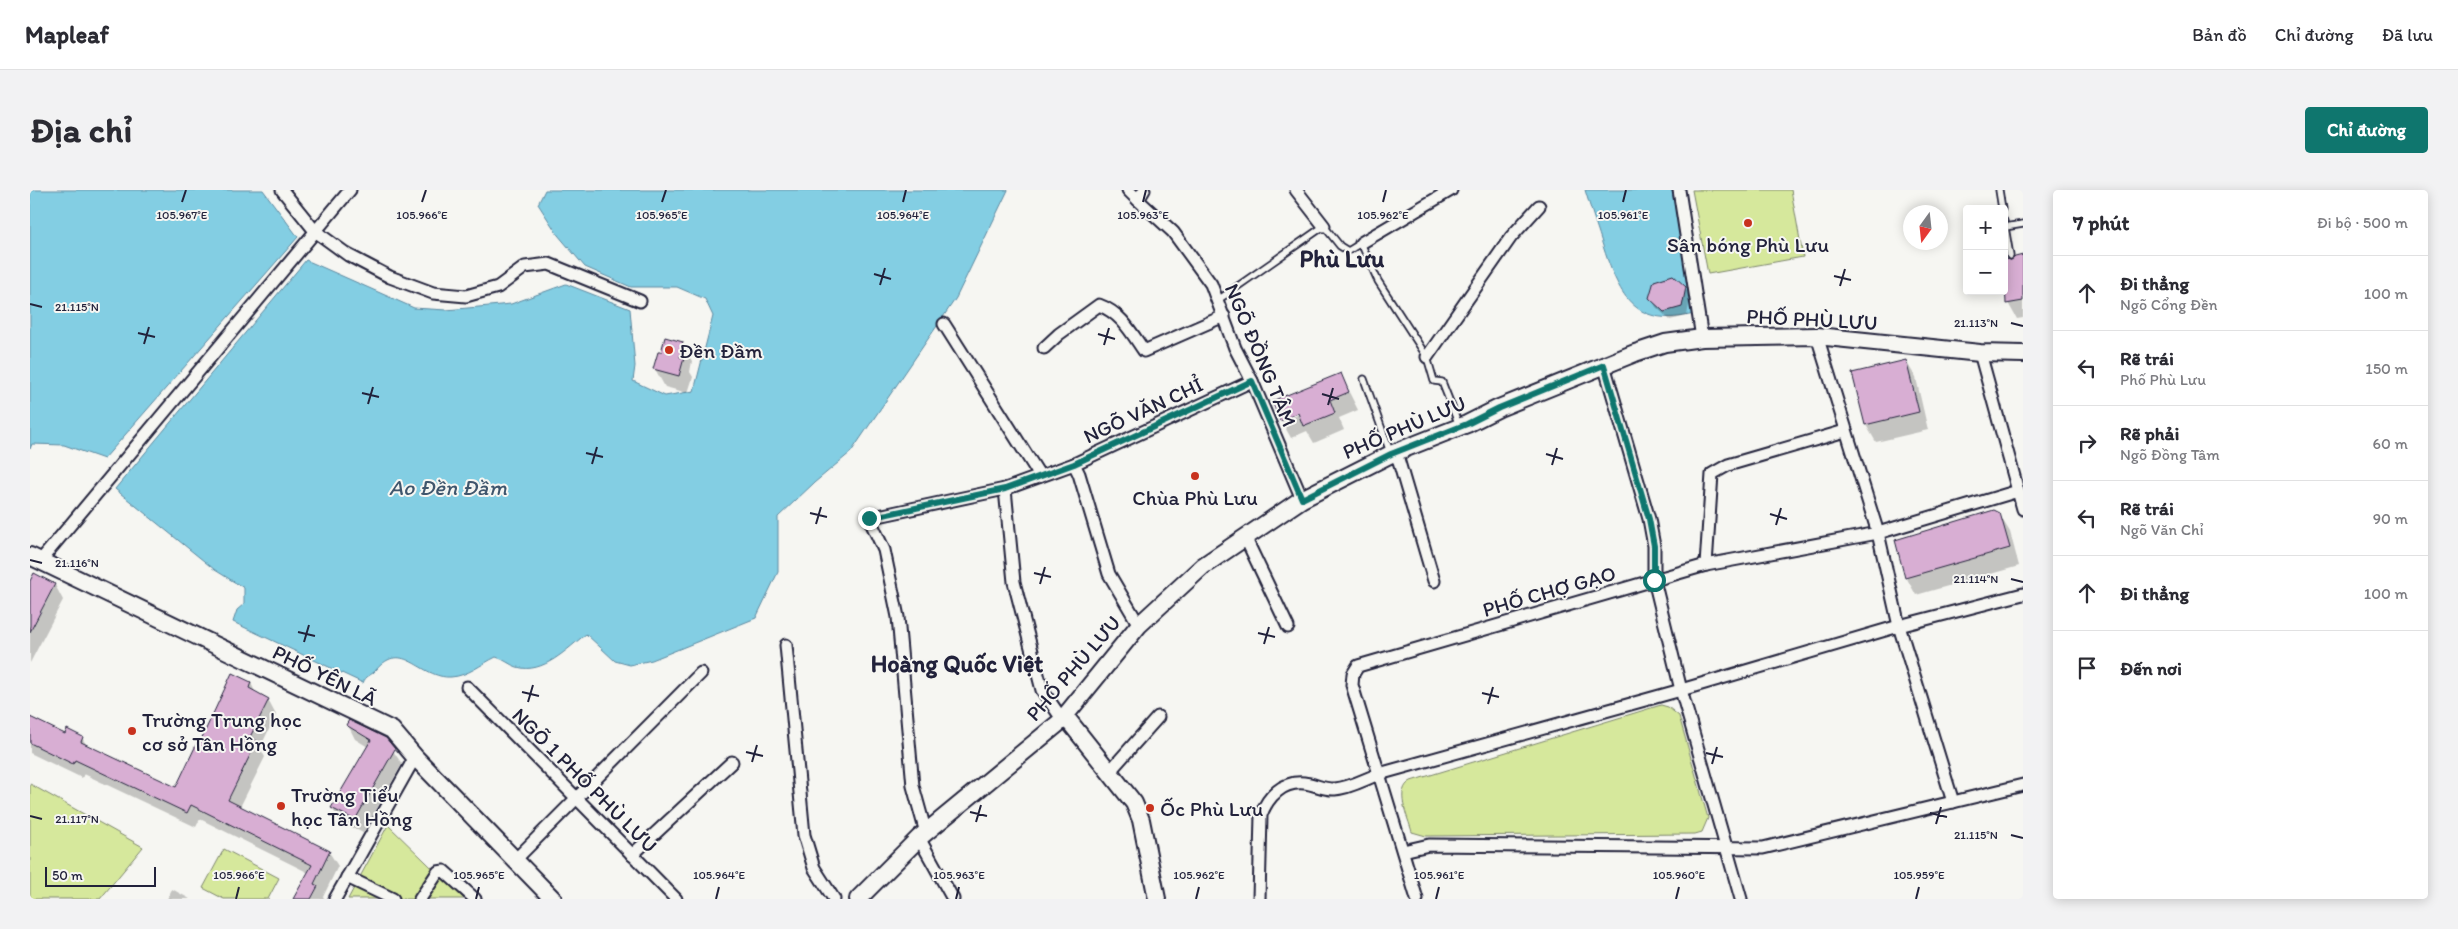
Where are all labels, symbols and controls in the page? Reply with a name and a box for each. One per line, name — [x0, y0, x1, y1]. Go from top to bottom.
text: Mapleaf — [25, 20, 109, 49]
text: Bản đồ — [2192, 24, 2247, 46]
text: Chỉ đường — [2275, 24, 2354, 46]
text: Đã lưu — [2382, 24, 2433, 46]
button: Chỉ đường — [2305, 107, 2428, 153]
text: Địa chỉ — [30, 109, 132, 151]
north arrow — [1903, 205, 1948, 250]
map controls — [1963, 205, 2008, 295]
button: + — [1963, 205, 2008, 250]
text: 105.967°E — [157, 208, 208, 222]
text: 105.966°E — [396, 208, 448, 222]
text: 105.965°E — [636, 208, 688, 222]
text: 105.964°E — [877, 208, 929, 222]
text: 105.963°E — [1117, 208, 1169, 222]
text: 105.962°E — [1357, 208, 1409, 222]
text: 105.961°E — [1598, 208, 1649, 222]
text: 7 phút — [2073, 210, 2130, 235]
text: Đi bộ · 500 m — [2317, 213, 2408, 232]
marker: Sân bóng Phù Lưu — [1742, 217, 1754, 229]
place label: Sân bóng Phù Lưu — [1667, 232, 1829, 257]
district label: Phù Lưu — [1300, 244, 1385, 273]
button: − — [1963, 250, 2008, 295]
text: Đi thẳng — [2120, 272, 2189, 295]
icon: ahead — [2073, 279, 2101, 307]
street label: NGÕ ĐỒNG TÂM — [1220, 280, 1302, 430]
text: 100 m — [2364, 284, 2408, 303]
text: Ngõ Cổng Đền — [2120, 295, 2218, 314]
text: 21.115°N — [55, 300, 99, 314]
street label: PHỐ PHÙ LƯU — [1746, 303, 1878, 335]
text: 21.113°N — [1954, 316, 1998, 330]
place label: Đền Đầm — [679, 338, 763, 363]
marker: Đền Đầm — [663, 344, 675, 356]
text: Rẽ trái — [2120, 347, 2174, 370]
icon: left — [2073, 354, 2101, 382]
text: 150 m — [2365, 359, 2408, 378]
text: Phố Phù Lưu — [2120, 370, 2206, 389]
street label: NGÕ VĂN CHỈ — [1079, 371, 1207, 449]
street label: PHỐ PHÙ LƯU — [1339, 390, 1469, 464]
text: Rẽ phải — [2120, 422, 2179, 445]
icon: right — [2073, 429, 2101, 457]
text: 60 m — [2373, 434, 2408, 453]
text: Ngõ Đồng Tâm — [2120, 445, 2220, 464]
marker: Chùa Phù Lưu — [1189, 470, 1201, 482]
water label: Ao Đền Đầm — [389, 474, 508, 501]
place label: Chùa Phù Lưu — [1132, 485, 1258, 510]
text: Rẽ trái — [2120, 497, 2174, 520]
icon: left — [2073, 504, 2101, 532]
route end — [858, 507, 881, 530]
text: 90 m — [2373, 509, 2408, 528]
text: Ngõ Văn Chỉ — [2120, 520, 2204, 539]
text: 21.116°N — [55, 556, 99, 570]
street label: PHỐ CHỢ GẠO — [1479, 560, 1619, 622]
route start — [1643, 569, 1666, 592]
text: 21.114°N — [1954, 572, 1998, 586]
icon: ahead — [2073, 579, 2101, 607]
text: Đi thẳng — [2120, 582, 2189, 605]
text: 100 m — [2364, 584, 2408, 603]
street label: PHỐ PHÙ LƯU — [1020, 610, 1126, 726]
street label: PHỐ YÊN LÃ — [269, 639, 382, 711]
district label: Hoàng Quốc Việt — [871, 649, 1043, 679]
icon: arrive — [2073, 654, 2101, 682]
text: Đến nơi — [2120, 657, 2182, 680]
street label: NGÕ 1 PHỐ PHÙ LƯU — [507, 702, 663, 858]
place label: Trường Trung học cơ sở Tân Hồng — [142, 707, 302, 756]
marker: Trường Trung học cơ sở Tân Hồng — [126, 725, 138, 737]
place label: Trường Tiểu học Tân Hồng — [291, 782, 413, 831]
place label: Ốc Phù Lưu — [1160, 796, 1264, 821]
marker: Trường Tiểu học Tân Hồng — [275, 800, 287, 812]
marker: Ốc Phù Lưu — [1144, 802, 1156, 814]
text: 21.117°N — [55, 812, 99, 826]
text: 21.115°N — [1954, 828, 1998, 842]
scale bar — [45, 864, 156, 887]
text: 50 m — [52, 867, 83, 884]
text: 105.966°E — [213, 868, 265, 882]
text: 105.965°E — [453, 868, 505, 882]
text: 105.964°E — [693, 868, 745, 882]
text: 105.963°E — [933, 868, 985, 882]
text: 105.962°E — [1173, 868, 1225, 882]
text: 105.961°E — [1414, 868, 1465, 882]
text: 105.960°E — [1653, 868, 1706, 882]
text: 105.959°E — [1893, 868, 1945, 882]

